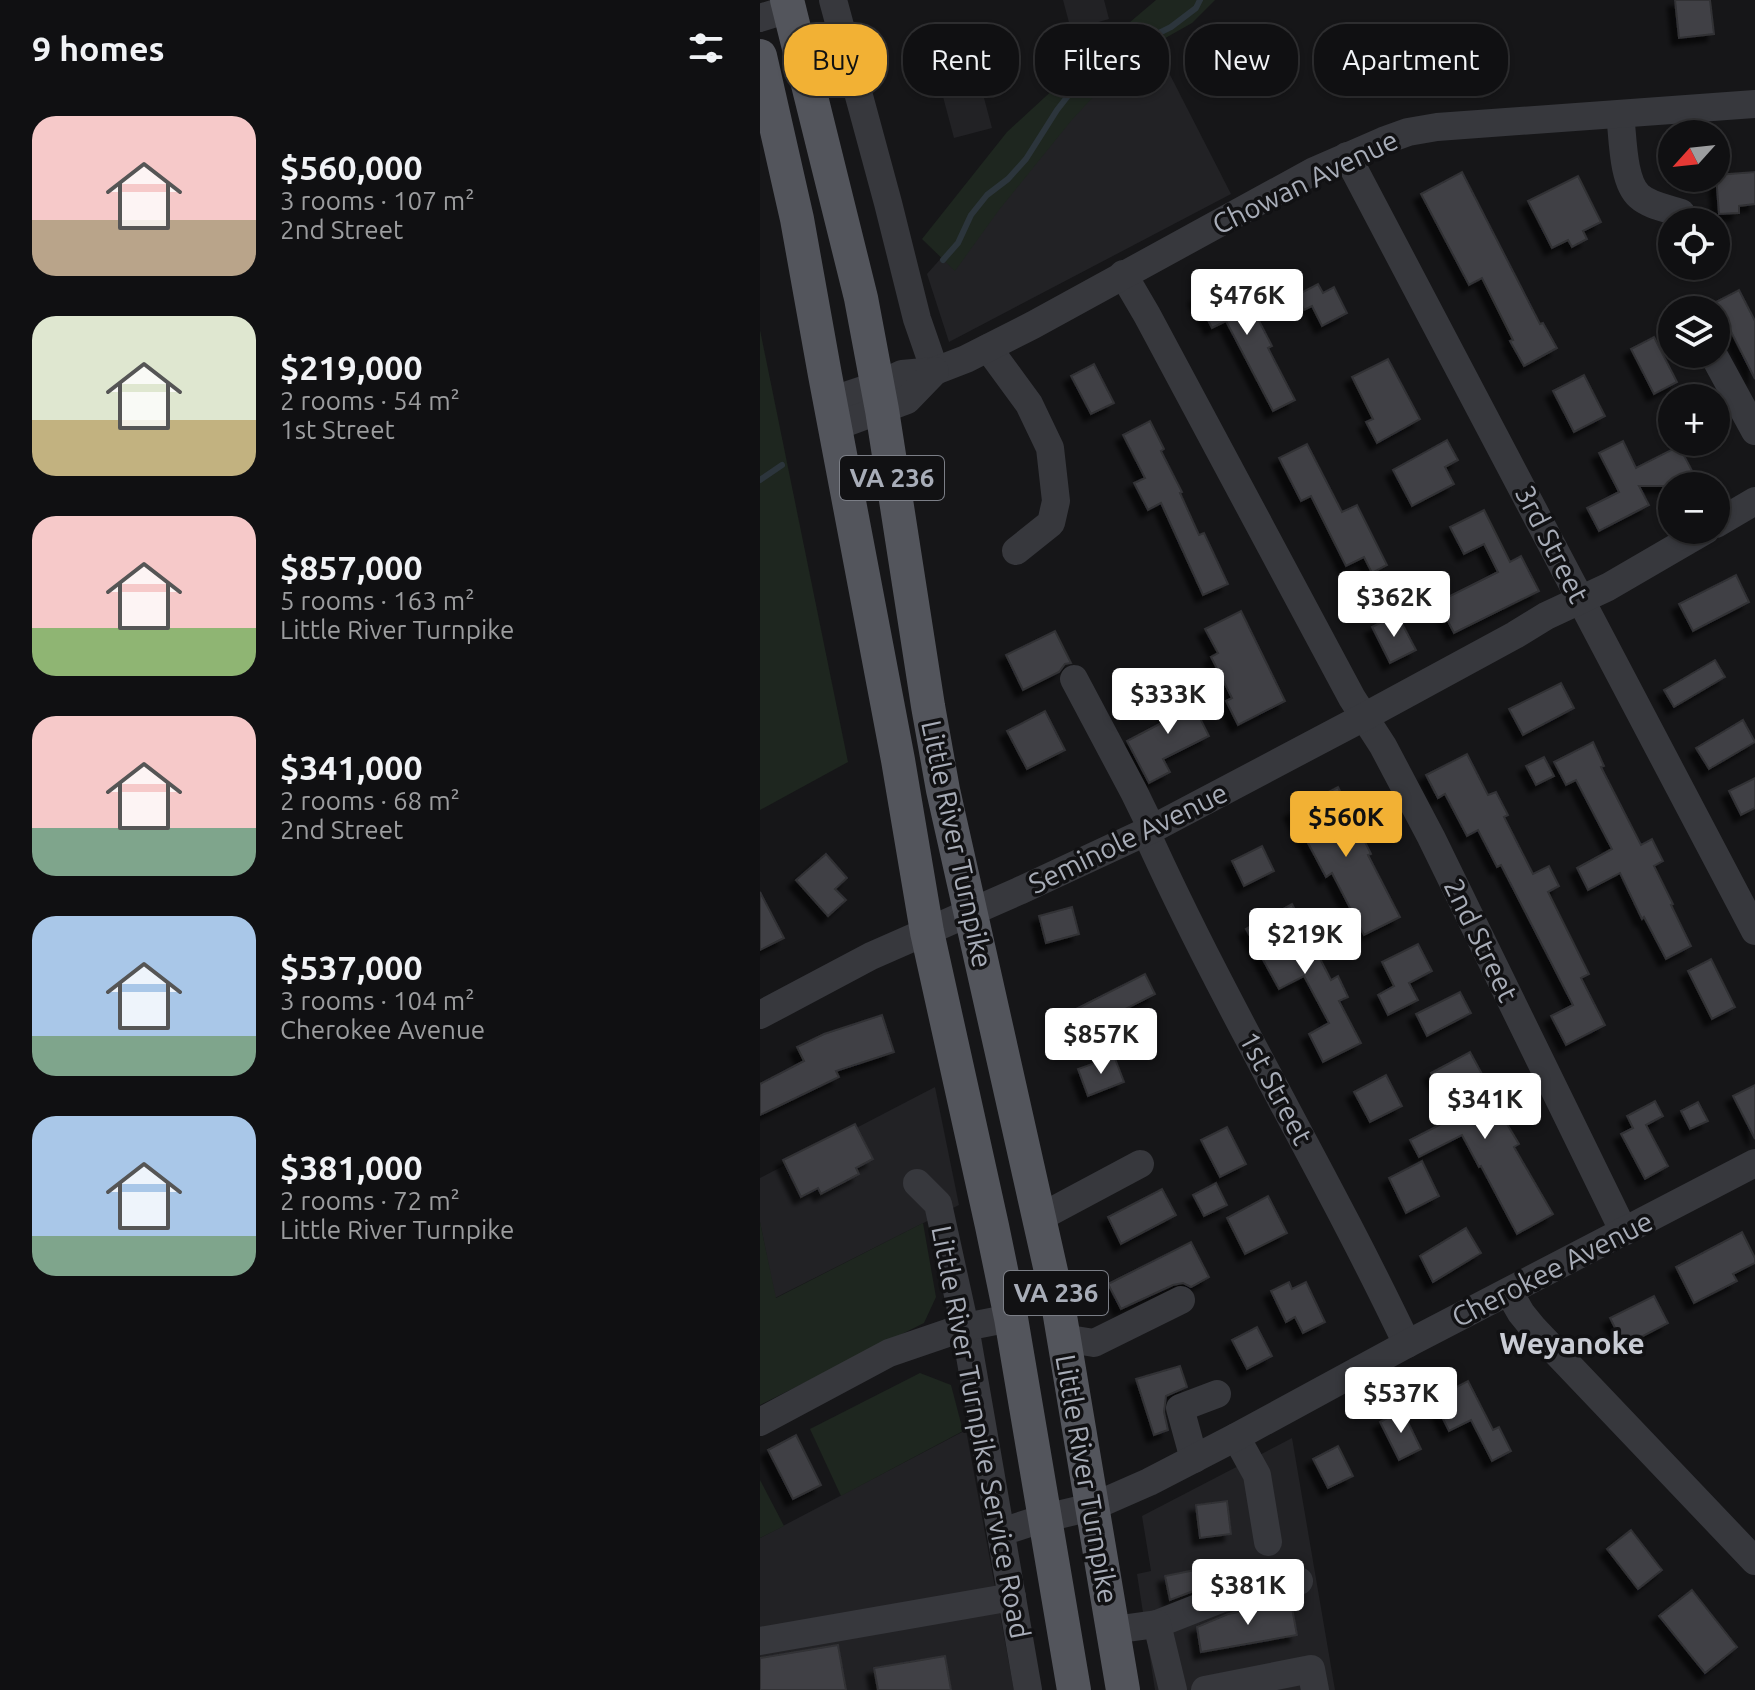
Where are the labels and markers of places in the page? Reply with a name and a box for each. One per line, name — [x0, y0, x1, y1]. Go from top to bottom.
pin: $476K — [1191, 269, 1303, 337]
pin: $362K — [1338, 571, 1450, 639]
pin: $333K — [1112, 668, 1224, 736]
pin: $560K — [1290, 791, 1402, 859]
pin: $219K — [1249, 908, 1361, 976]
pin: $857K — [1045, 1008, 1157, 1076]
pin: $341K — [1429, 1073, 1541, 1141]
pin: $537K — [1345, 1367, 1457, 1435]
pin: $381K — [1192, 1559, 1304, 1627]

